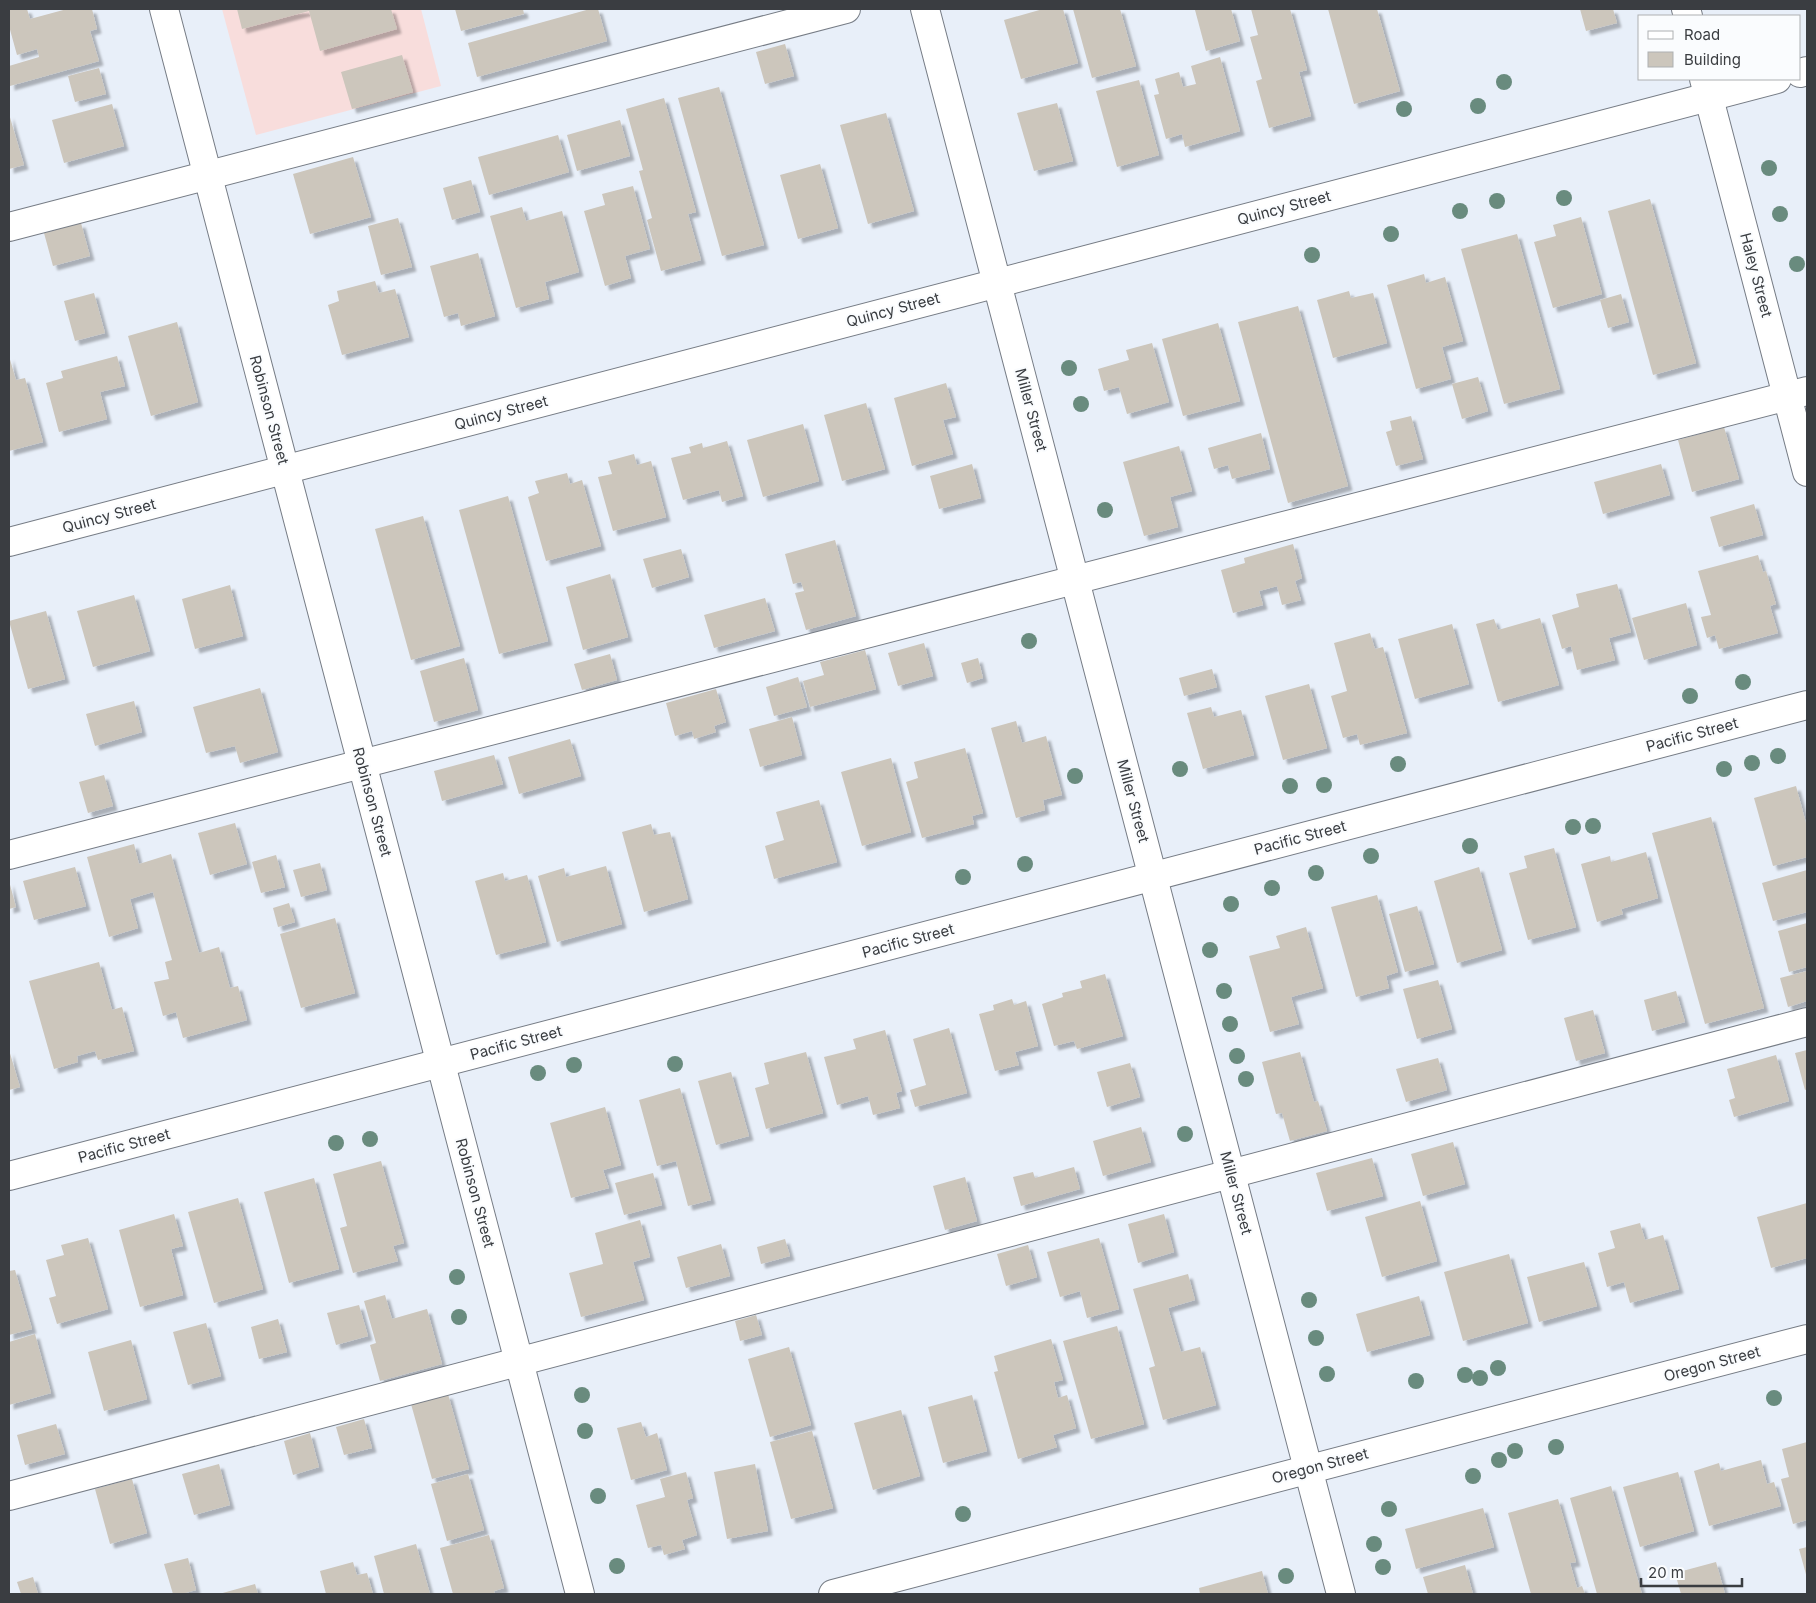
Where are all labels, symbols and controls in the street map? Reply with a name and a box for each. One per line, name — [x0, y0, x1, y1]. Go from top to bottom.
legend — [1638, 15, 1801, 80]
text: Road — [1684, 25, 1720, 44]
text: Building — [1684, 50, 1741, 69]
street label: Quincy Street — [1235, 186, 1333, 229]
street label: Haley Street — [1736, 231, 1777, 319]
street label: Quincy Street — [844, 288, 942, 331]
street label: Robinson Street — [246, 353, 293, 467]
street label: Miller Street — [1011, 366, 1052, 454]
street label: Quincy Street — [452, 391, 550, 434]
street label: Quincy Street — [60, 494, 158, 537]
street label: Pacific Street — [1644, 713, 1740, 756]
street label: Robinson Street — [349, 745, 396, 859]
street label: Miller Street — [1113, 757, 1154, 845]
street label: Pacific Street — [1252, 816, 1348, 859]
street label: Pacific Street — [860, 919, 956, 962]
street label: Pacific Street — [468, 1021, 564, 1064]
street label: Pacific Street — [76, 1124, 172, 1167]
street label: Robinson Street — [452, 1136, 499, 1250]
street label: Miller Street — [1216, 1149, 1257, 1237]
street label: Oregon Street — [1661, 1341, 1762, 1386]
street label: Oregon Street — [1269, 1443, 1370, 1488]
scale bar — [1641, 1556, 1742, 1588]
text: 20 m — [1648, 1563, 1684, 1582]

